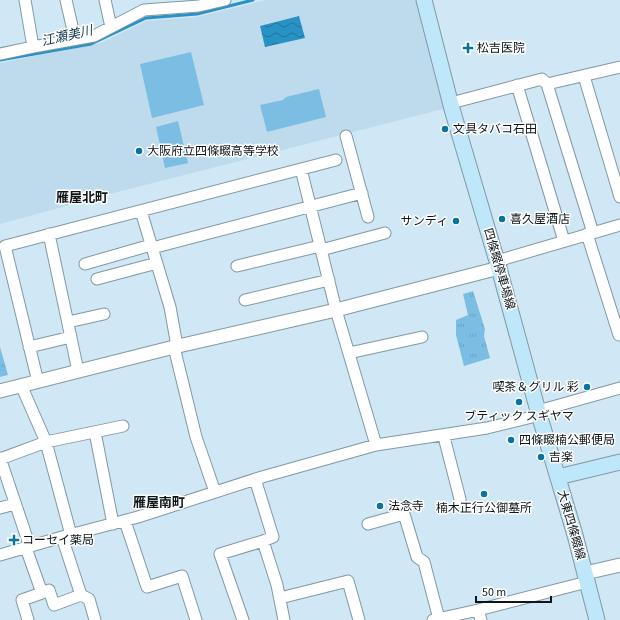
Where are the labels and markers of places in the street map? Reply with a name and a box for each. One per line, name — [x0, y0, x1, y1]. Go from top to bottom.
place label: 松吉医院 — [477, 40, 525, 57]
marker: 松吉医院 — [462, 42, 474, 54]
place label: 文具タバコ石田 — [453, 121, 537, 138]
marker: 文具タバコ石田 — [440, 124, 450, 134]
place label: 大阪府立四條畷高等学校 — [147, 143, 279, 160]
marker: 大阪府立四條畷高等学校 — [134, 146, 144, 156]
place label: 喜久屋酒店 — [510, 211, 570, 228]
place label: サンディ — [401, 213, 448, 230]
marker: 喜久屋酒店 — [497, 214, 507, 224]
marker: サンディ — [451, 216, 461, 226]
place label: 喫茶＆グリル 彩 — [493, 379, 579, 396]
marker: 喫茶＆グリル 彩 — [582, 382, 592, 392]
marker: ブティック スギヤマ — [514, 397, 524, 407]
place label: ブティック スギヤマ — [464, 408, 574, 425]
place label: 四條畷楠公郵便局 — [519, 432, 615, 449]
marker: 四條畷楠公郵便局 — [506, 435, 516, 445]
place label: 吉楽 — [549, 449, 573, 466]
marker: 吉楽 — [536, 452, 546, 462]
marker: 楠木正行公御墓所 — [479, 489, 489, 499]
place label: 法念寺 — [388, 498, 424, 515]
place label: 楠木正行公御墓所 — [436, 500, 532, 517]
marker: 法念寺 — [375, 501, 385, 511]
place label: コーセイ薬局 — [22, 532, 94, 549]
marker: コーセイ薬局 — [9, 535, 19, 545]

